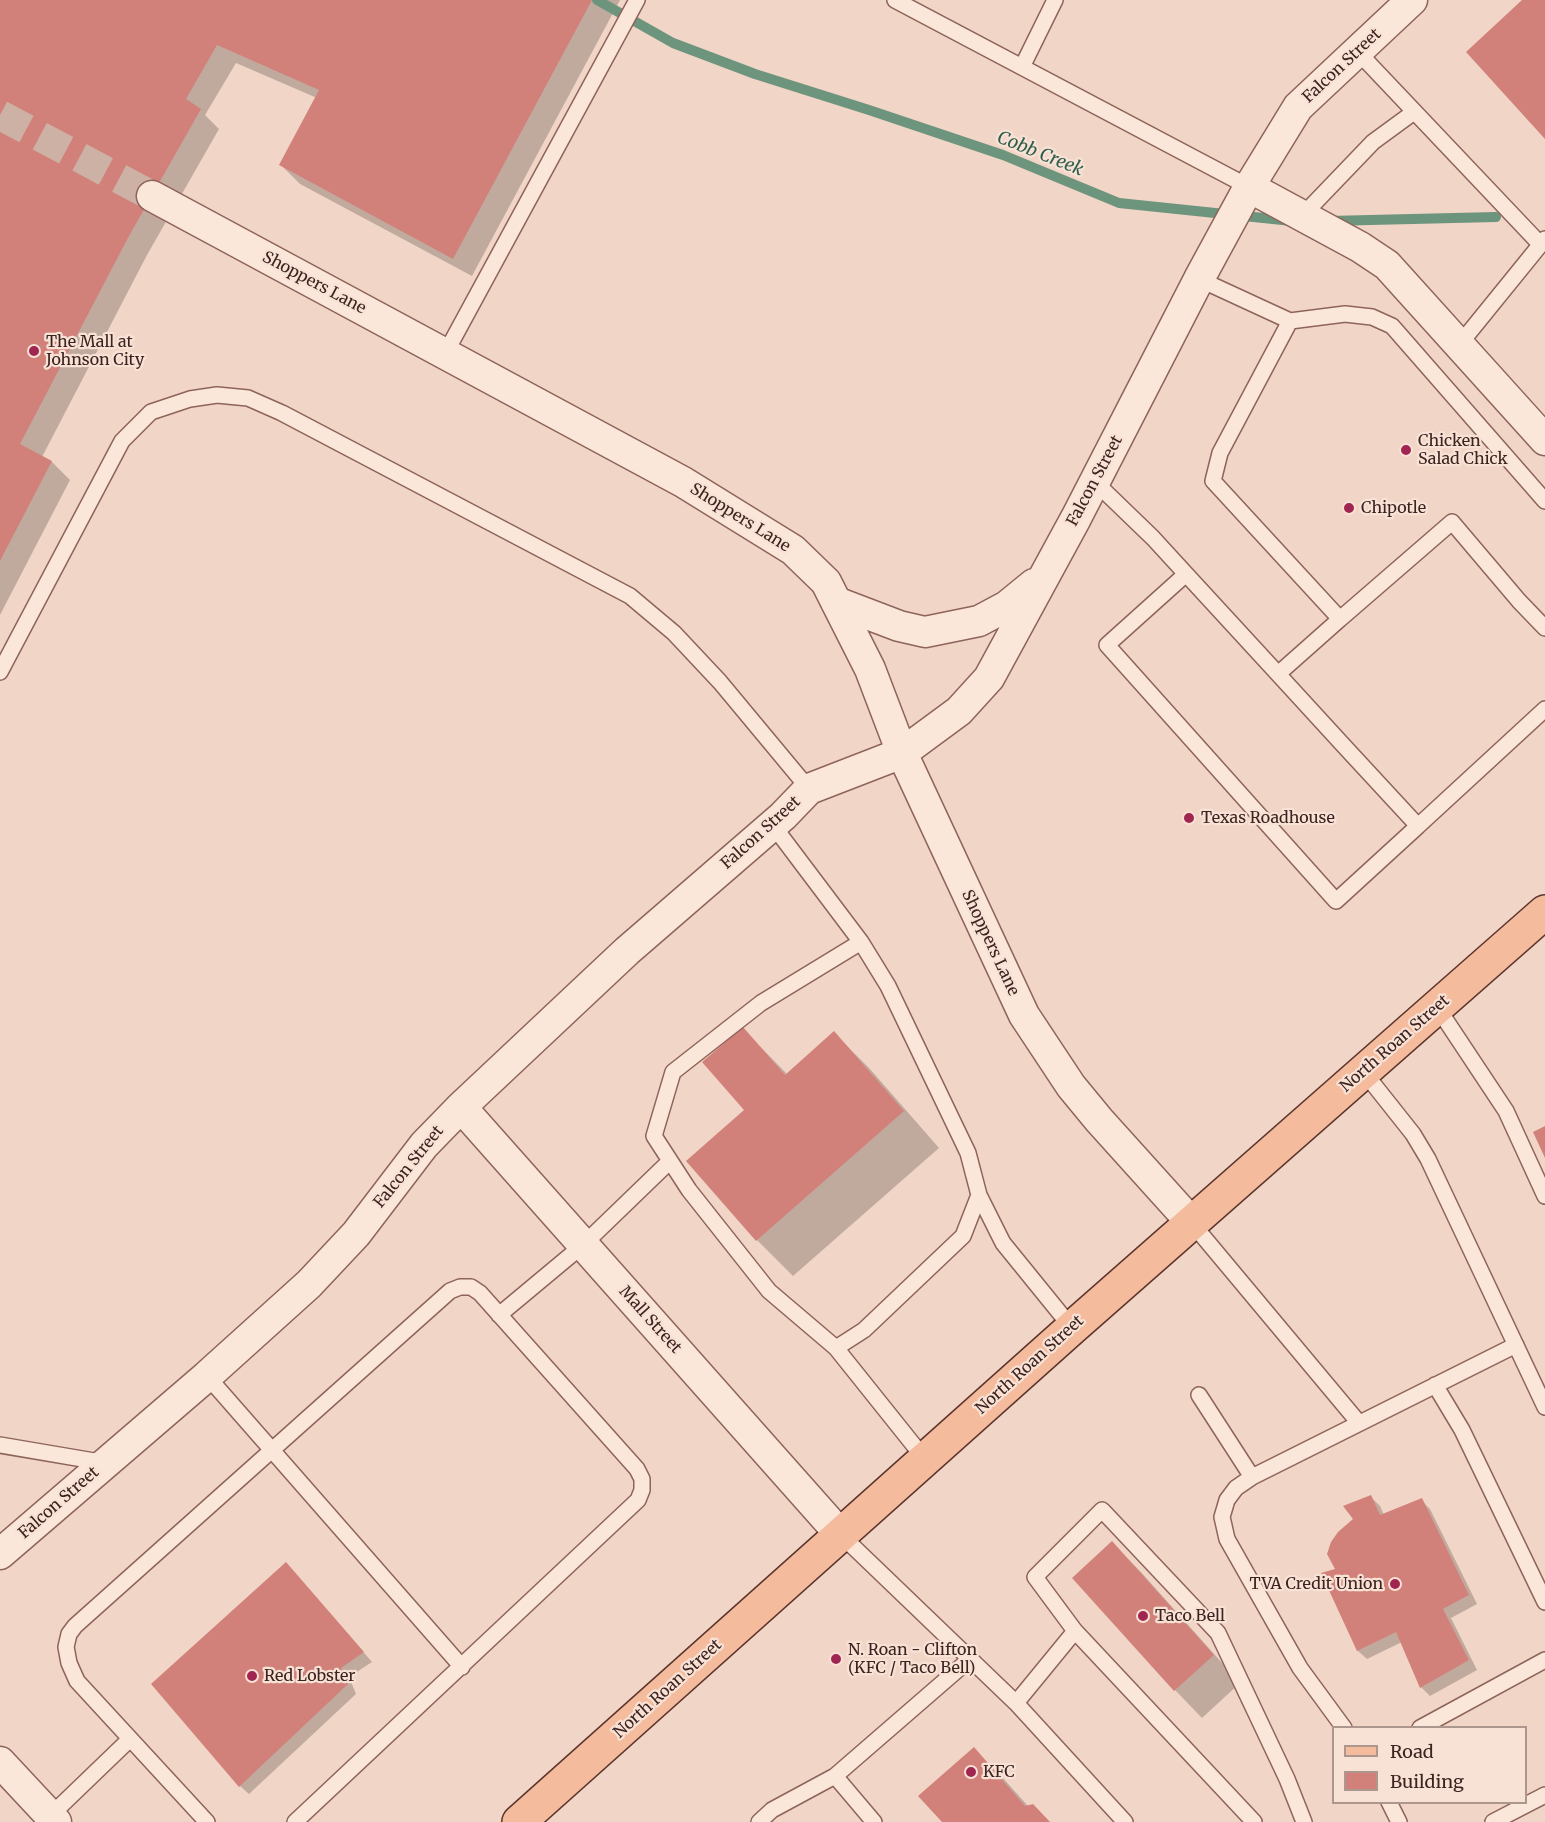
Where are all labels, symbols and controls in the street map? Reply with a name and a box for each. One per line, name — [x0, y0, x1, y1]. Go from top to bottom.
street label: Falcon Street — [1299, 25, 1385, 107]
water label: Cobb Creek — [994, 127, 1086, 181]
street label: Shoppers Lane — [259, 248, 369, 318]
place label: The Mall at Johnson City — [46, 332, 144, 370]
marker: The Mall at Johnson City — [27, 344, 41, 358]
place label: Chicken Salad Chick — [1418, 431, 1508, 469]
street label: Falcon Street — [1063, 432, 1127, 530]
marker: Chicken Salad Chick — [1399, 443, 1413, 457]
street label: Shoppers Lane — [686, 480, 794, 556]
place label: Chipotle — [1361, 498, 1426, 518]
marker: Chipotle — [1342, 501, 1356, 515]
street label: Falcon Street — [717, 792, 805, 874]
place label: Texas Roadhouse — [1201, 808, 1335, 828]
marker: Texas Roadhouse — [1182, 811, 1196, 825]
street label: Shoppers Lane — [957, 887, 1023, 999]
street label: North Roan Street — [1336, 991, 1454, 1097]
street label: Falcon Street — [370, 1122, 448, 1212]
street label: Mall Street — [615, 1282, 685, 1358]
street label: North Roan Street — [972, 1312, 1088, 1418]
street label: Falcon Street — [15, 1463, 103, 1543]
place label: TVA Credit Union — [1250, 1574, 1383, 1594]
marker: TVA Credit Union — [1388, 1577, 1402, 1591]
place label: Taco Bell — [1155, 1606, 1225, 1626]
marker: Taco Bell — [1136, 1609, 1150, 1623]
street label: North Roan Street — [610, 1636, 726, 1742]
place label: N. Roan - Clifton (KFC / Taco Bell) — [848, 1640, 977, 1678]
marker: N. Roan - Clifton (KFC / Taco Bell) — [829, 1652, 843, 1666]
place label: Red Lobster — [264, 1666, 355, 1686]
marker: Red Lobster — [245, 1669, 259, 1683]
legend — [1332, 1726, 1527, 1804]
text: Road — [1390, 1740, 1434, 1763]
place label: KFC — [983, 1762, 1015, 1782]
marker: KFC — [964, 1765, 978, 1779]
text: Building — [1390, 1770, 1464, 1793]

